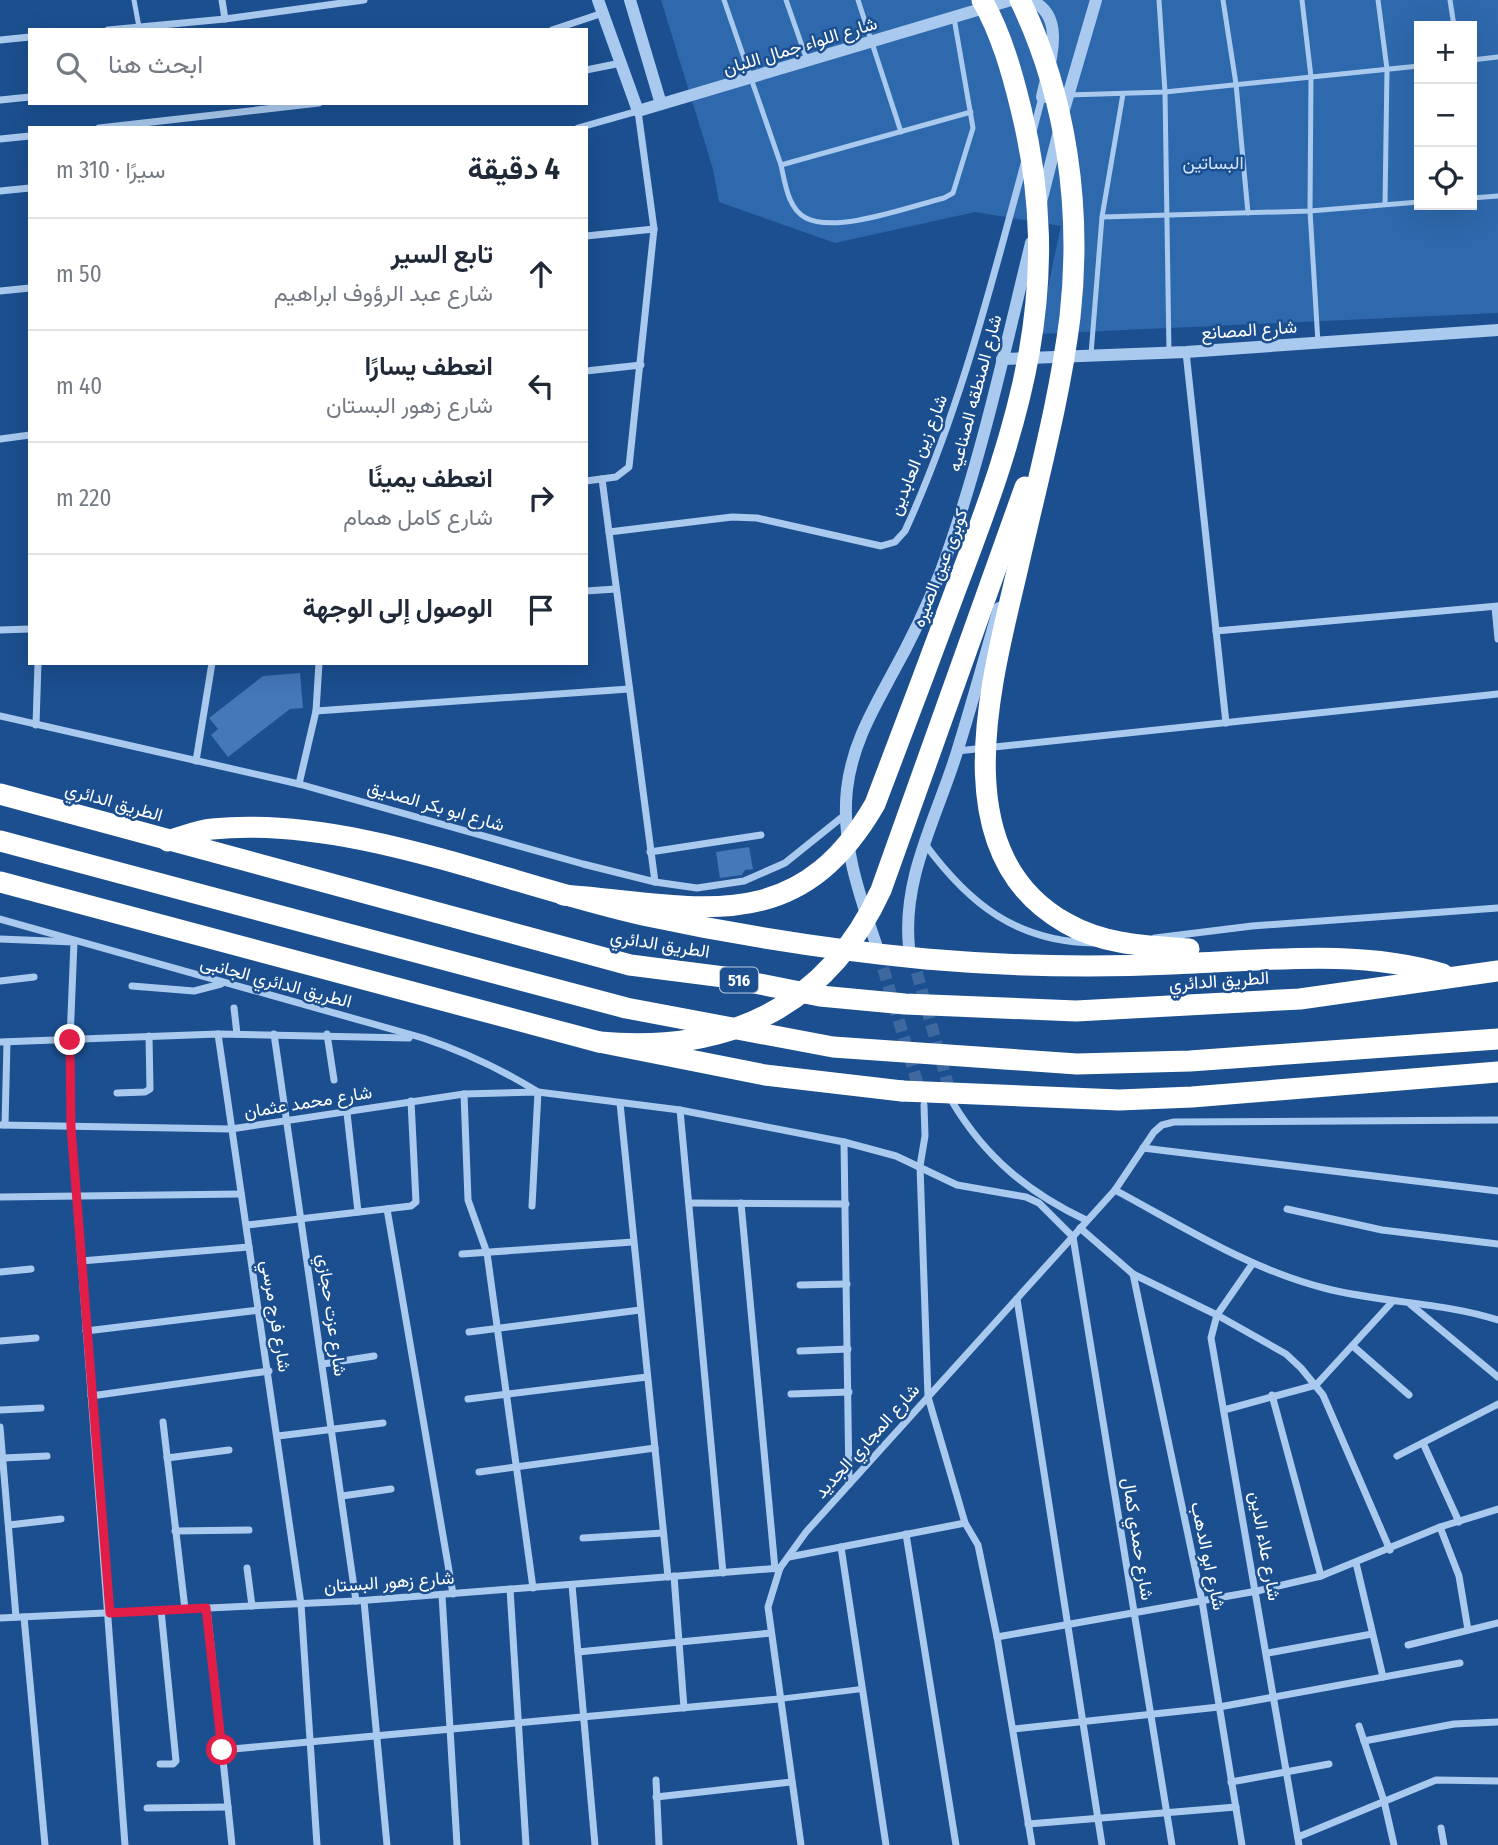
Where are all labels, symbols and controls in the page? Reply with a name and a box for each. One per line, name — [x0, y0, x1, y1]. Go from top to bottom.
street label: شارع اللواء جمال اللبان — [720, 12, 880, 81]
map controls — [1414, 21, 1477, 210]
button: + — [1414, 21, 1477, 84]
search box — [28, 28, 588, 105]
icon: search — [52, 48, 90, 86]
text: ابحث هنا — [108, 49, 203, 80]
button: − — [1414, 84, 1477, 147]
button: locate — [1414, 147, 1477, 210]
text: 4 دقيقة — [468, 151, 560, 187]
park label: البساتين — [1182, 152, 1244, 174]
text: سيرًا · 310 m — [56, 156, 165, 184]
text: تابع السير — [391, 239, 493, 270]
icon: ahead — [522, 255, 560, 293]
text: 50 m — [56, 260, 102, 288]
text: شارع عبد الرؤوف ابراهيم — [274, 279, 493, 307]
street label: شارع المنطقه الصناعيه — [943, 312, 1008, 474]
street label: شارع المصانع — [1200, 316, 1298, 345]
text: انعطف يسارًا — [365, 351, 493, 382]
icon: left — [522, 367, 560, 405]
text: 40 m — [56, 372, 102, 400]
text: شارع زهور البستان — [326, 391, 493, 419]
street label: شارع زين العابدين — [884, 391, 953, 519]
text: انعطف يمينًا — [368, 463, 493, 494]
icon: right — [522, 479, 560, 517]
text: 220 m — [56, 484, 111, 512]
text: شارع كامل همام — [343, 503, 493, 531]
street label: كوبرى عين الصيره — [907, 506, 973, 630]
icon: arrive — [522, 591, 560, 629]
text: الوصول إلى الوجهة — [302, 593, 493, 624]
street label: شارع ابو بكر الصديق — [365, 776, 507, 837]
street label: الطريق الدائري — [62, 778, 165, 830]
street label: الطريق الدائري — [608, 925, 711, 967]
street label: الطريق الدائري الجانبى — [197, 951, 354, 1017]
street label: الطريق الدائري — [1168, 967, 1270, 999]
road number: 516 — [720, 968, 758, 992]
route end — [54, 1024, 85, 1055]
street label: شارع محمد عثمان — [242, 1081, 374, 1124]
street label: شارع عزت حجازي — [309, 1252, 351, 1378]
street label: شارع فرج مرسي — [252, 1259, 296, 1374]
street label: شارع المجاري الجديد — [810, 1379, 927, 1505]
street label: شارع حمدي كمال — [1113, 1476, 1159, 1603]
street label: شارع علاء الدين — [1244, 1490, 1285, 1602]
street label: شارع ابو الدهب — [1185, 1500, 1230, 1612]
street label: شارع زهور البستان — [323, 1566, 455, 1599]
route start — [206, 1734, 237, 1765]

